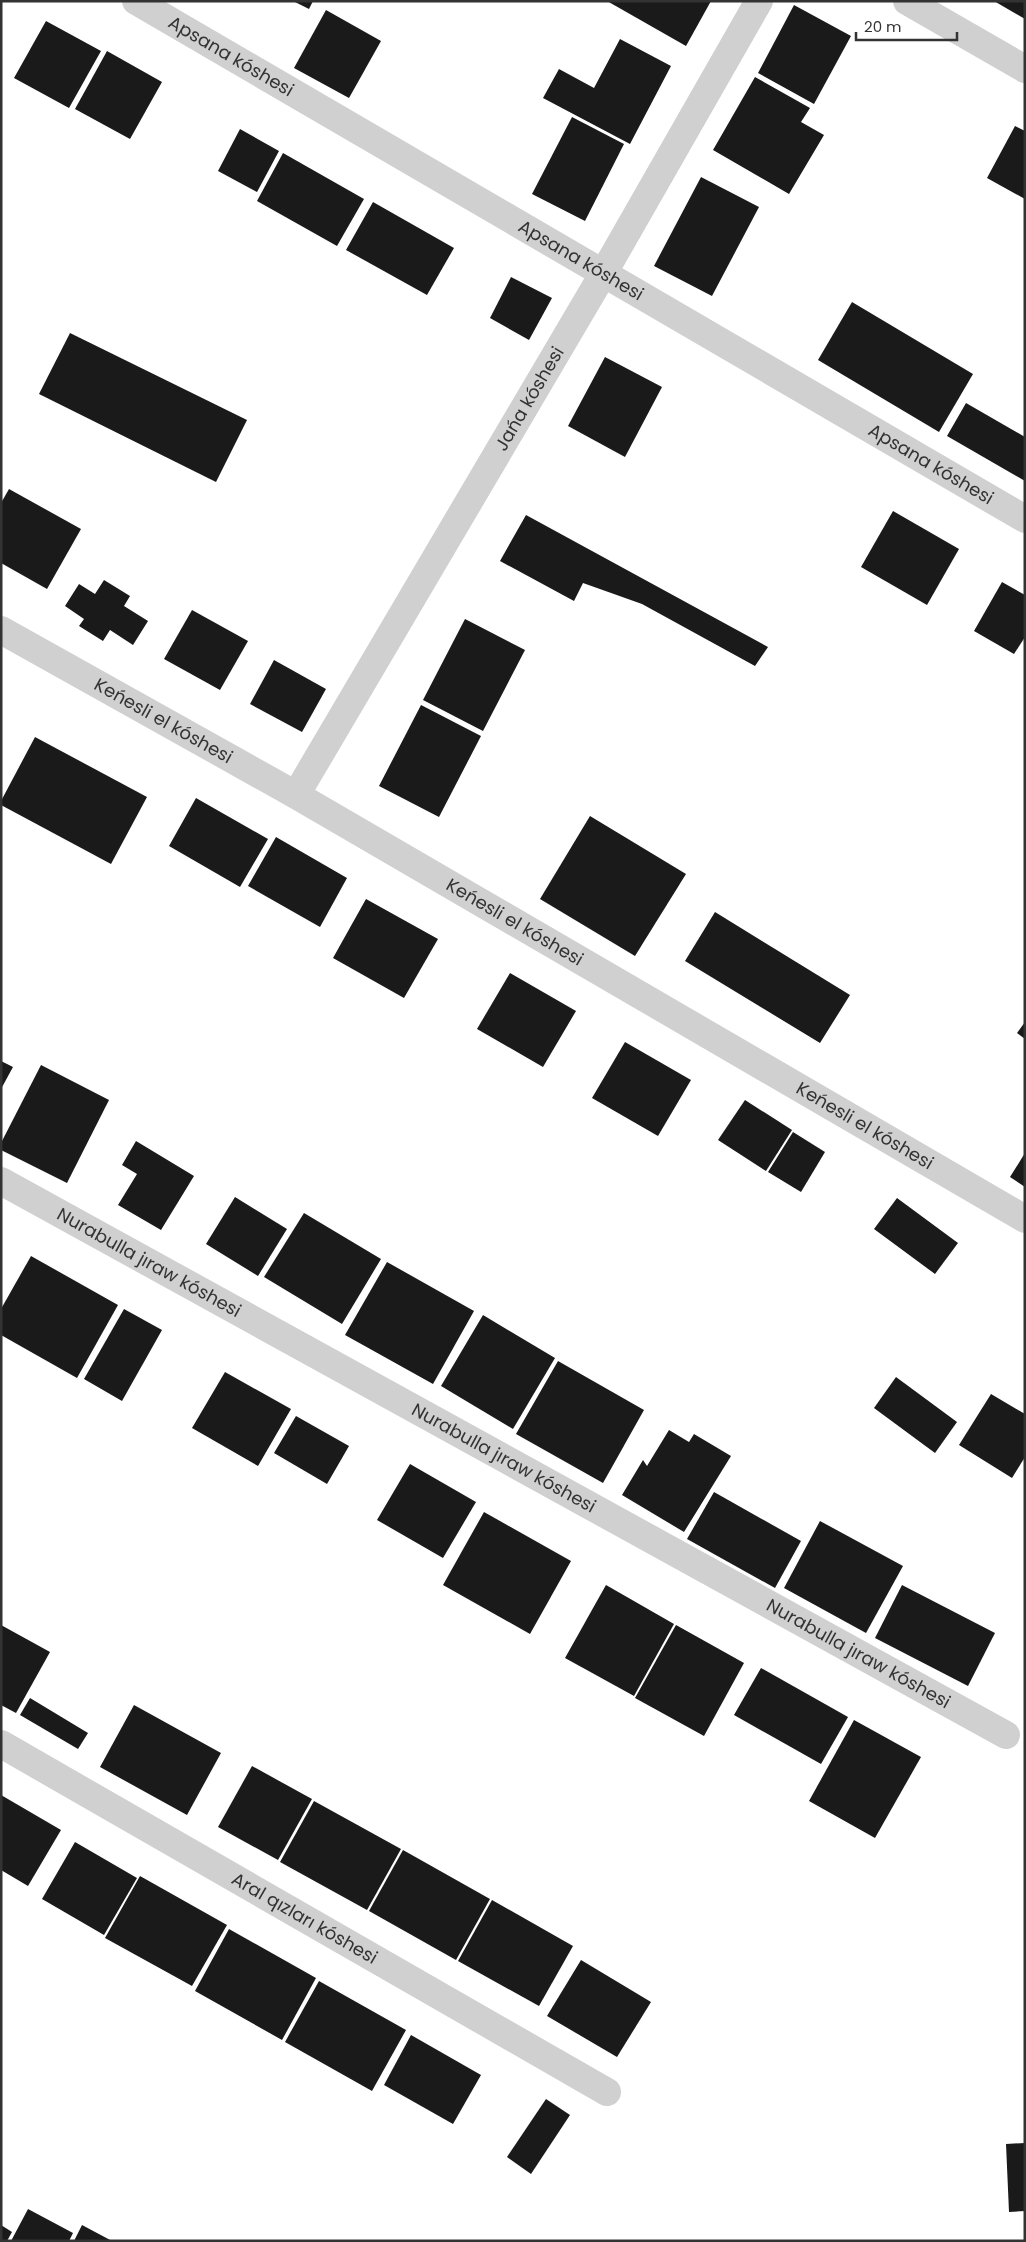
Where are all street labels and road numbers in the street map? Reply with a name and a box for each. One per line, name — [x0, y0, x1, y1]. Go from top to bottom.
street label: Apsana kóshesi — [164, 10, 299, 102]
street label: Apsana kóshesi — [514, 214, 649, 306]
street label: Jańa kóshesi — [489, 342, 570, 455]
street label: Apsana kóshesi — [864, 417, 998, 510]
street label: Keńesli el kóshesi — [90, 672, 237, 769]
street label: Keńesli el kóshesi — [442, 872, 588, 972]
street label: Keńesli el kóshesi — [792, 1076, 938, 1175]
street label: Nurabulla jıraw kóshesi — [53, 1201, 246, 1323]
street label: Nurabulla jıraw kóshesi — [407, 1397, 601, 1519]
street label: Nurabulla jıraw kóshesi — [762, 1592, 955, 1714]
street label: Aral qızları kóshesi — [227, 1866, 382, 1970]

